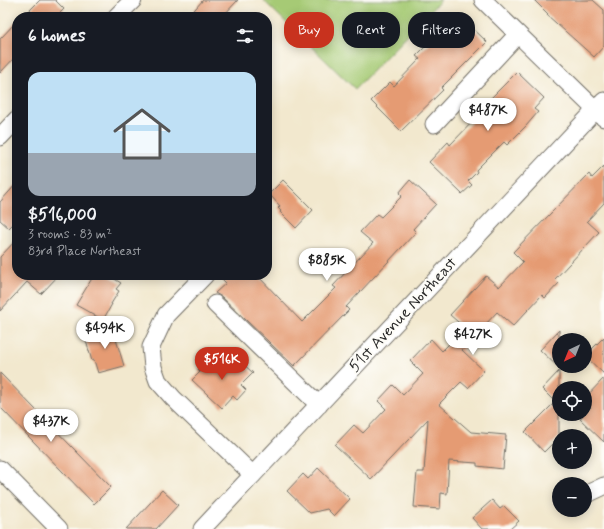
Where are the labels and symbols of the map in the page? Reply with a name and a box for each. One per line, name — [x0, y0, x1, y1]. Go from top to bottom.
pin: $487K — [460, 98, 516, 132]
pin: $885K — [299, 248, 355, 282]
street label: 51st Avenue Northeast — [344, 253, 462, 377]
pin: $494K — [77, 316, 133, 350]
pin: $427K — [445, 322, 501, 356]
north arrow — [552, 333, 592, 373]
pin: $516K — [194, 347, 250, 381]
pin: $437K — [23, 409, 79, 443]

